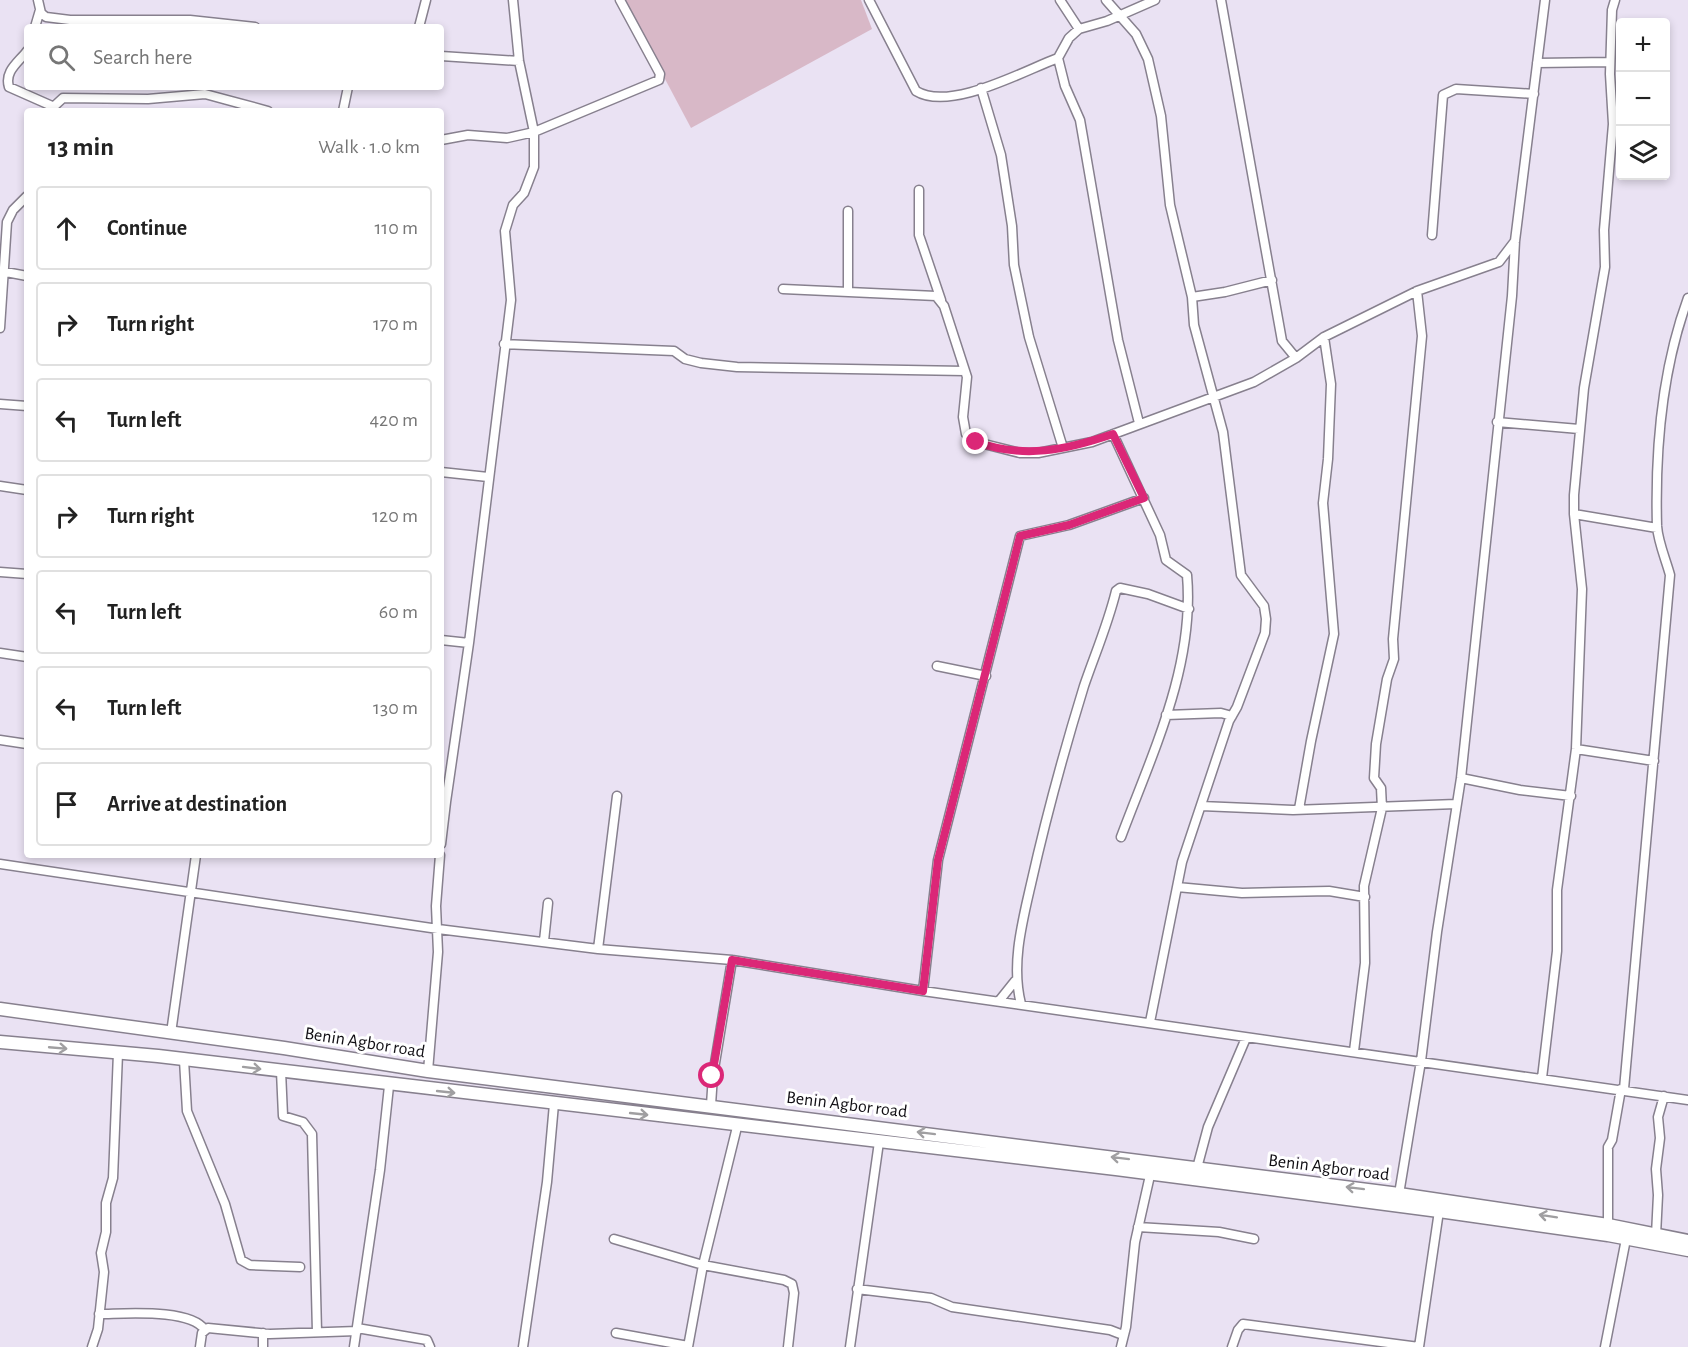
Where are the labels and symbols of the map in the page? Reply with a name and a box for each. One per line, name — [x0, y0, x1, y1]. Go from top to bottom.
route end — [962, 428, 988, 454]
street label: Benin Agbor road — [303, 1025, 426, 1061]
one-way arrow — [48, 1043, 68, 1054]
route start — [698, 1062, 724, 1088]
one-way arrow — [242, 1063, 262, 1074]
one-way arrow — [435, 1087, 455, 1098]
street label: Benin Agbor road — [785, 1089, 908, 1121]
one-way arrow — [629, 1109, 649, 1120]
one-way arrow — [917, 1127, 937, 1138]
one-way arrow — [1110, 1152, 1130, 1163]
street label: Benin Agbor road — [1267, 1152, 1390, 1184]
one-way arrow — [1345, 1182, 1365, 1193]
one-way arrow — [1539, 1210, 1558, 1221]

